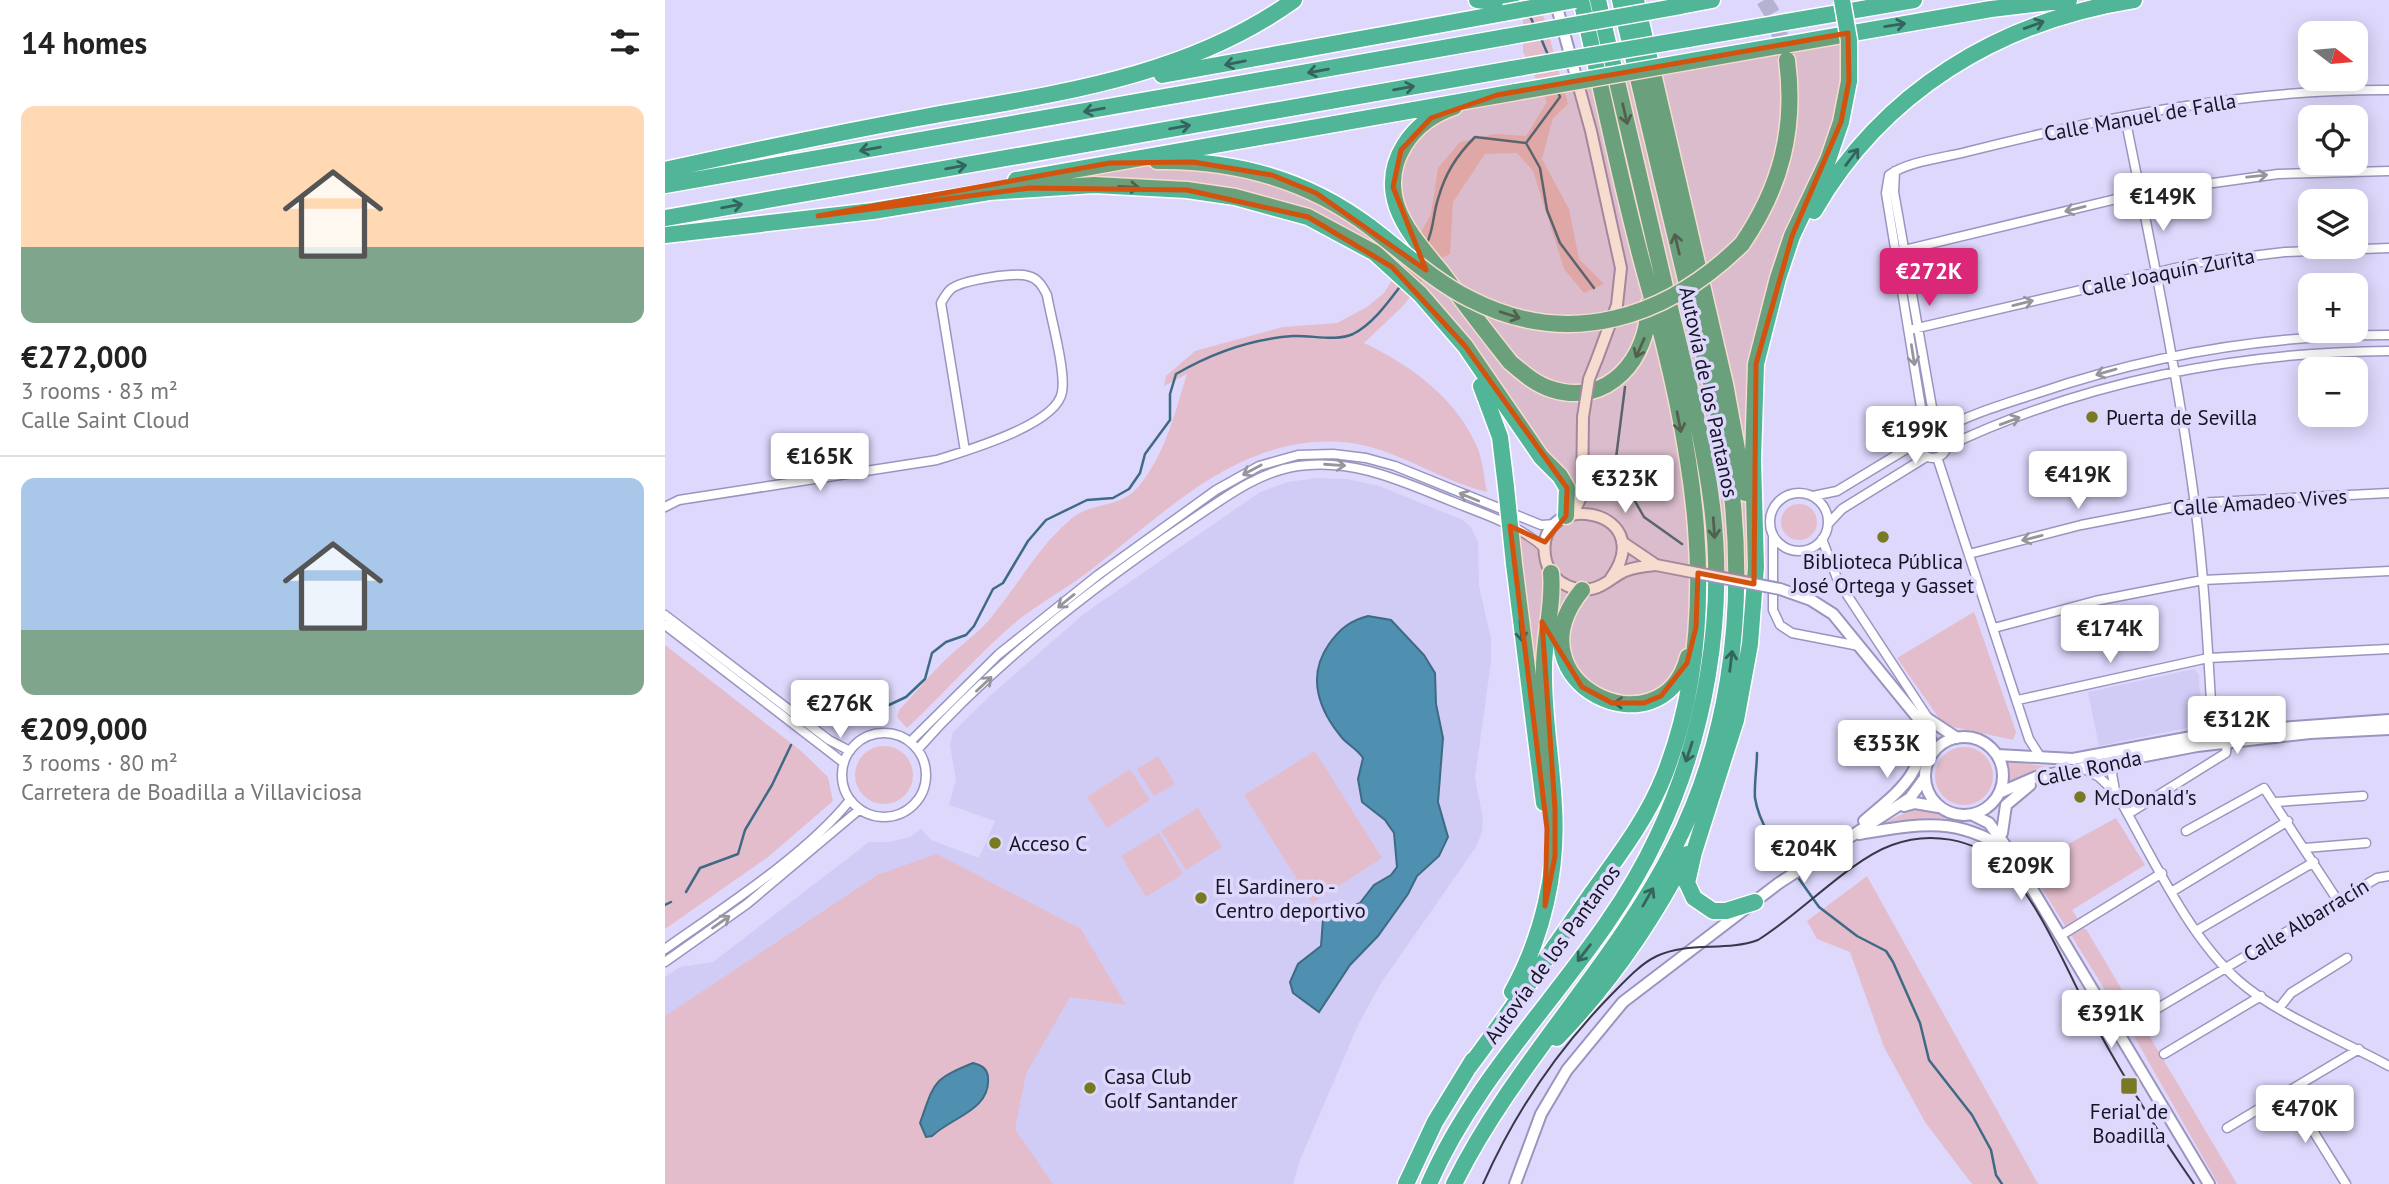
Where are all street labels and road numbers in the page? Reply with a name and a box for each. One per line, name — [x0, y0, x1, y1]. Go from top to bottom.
street label: Calle Manuel de Falla — [2042, 87, 2238, 147]
street label: Calle Joaquín Zurita — [2079, 242, 2257, 302]
street label: Autovía de los Pantanos — [1673, 284, 1745, 500]
street label: Calle Amadeo Vives — [2172, 482, 2348, 522]
street label: Calle Ronda — [2034, 744, 2144, 792]
street label: Autovía de los Pantanos — [1478, 859, 1626, 1049]
street label: Calle Albarracín — [2238, 872, 2374, 968]

